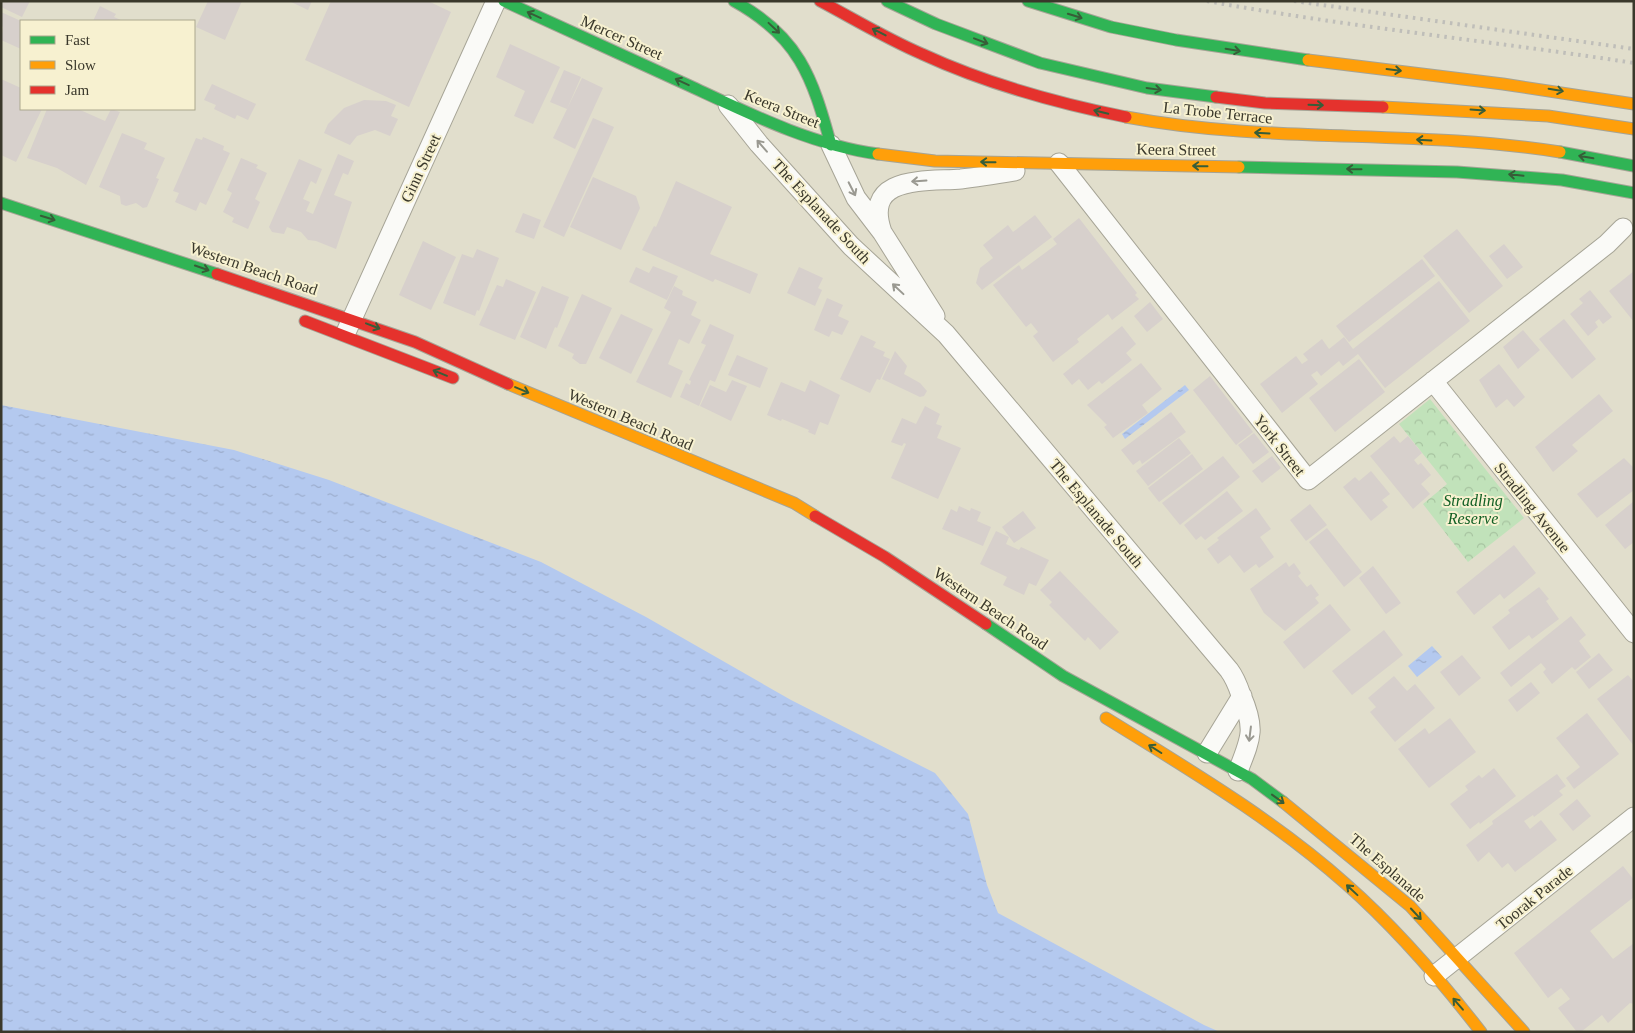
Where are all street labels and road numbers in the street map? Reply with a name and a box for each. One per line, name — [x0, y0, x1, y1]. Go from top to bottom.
street label: Mercer Street — [578, 12, 666, 63]
street label: Keera Street — [742, 86, 822, 131]
street label: La Trobe Terrace — [1163, 98, 1273, 127]
street label: Ginn Street — [397, 131, 444, 205]
street label: Keera Street — [1136, 140, 1216, 159]
street label: The Esplanade South — [768, 156, 874, 268]
street label: Western Beach Road — [188, 239, 320, 298]
street label: Western Beach Road — [566, 385, 696, 453]
street label: York Street — [1251, 411, 1309, 480]
street label: The Esplanade South — [1046, 456, 1147, 572]
street label: Stradling Avenue — [1491, 459, 1574, 556]
street label: Western Beach Road — [931, 564, 1051, 653]
street label: The Esplanade — [1346, 830, 1429, 906]
street label: Toorak Parade — [1493, 862, 1576, 933]

